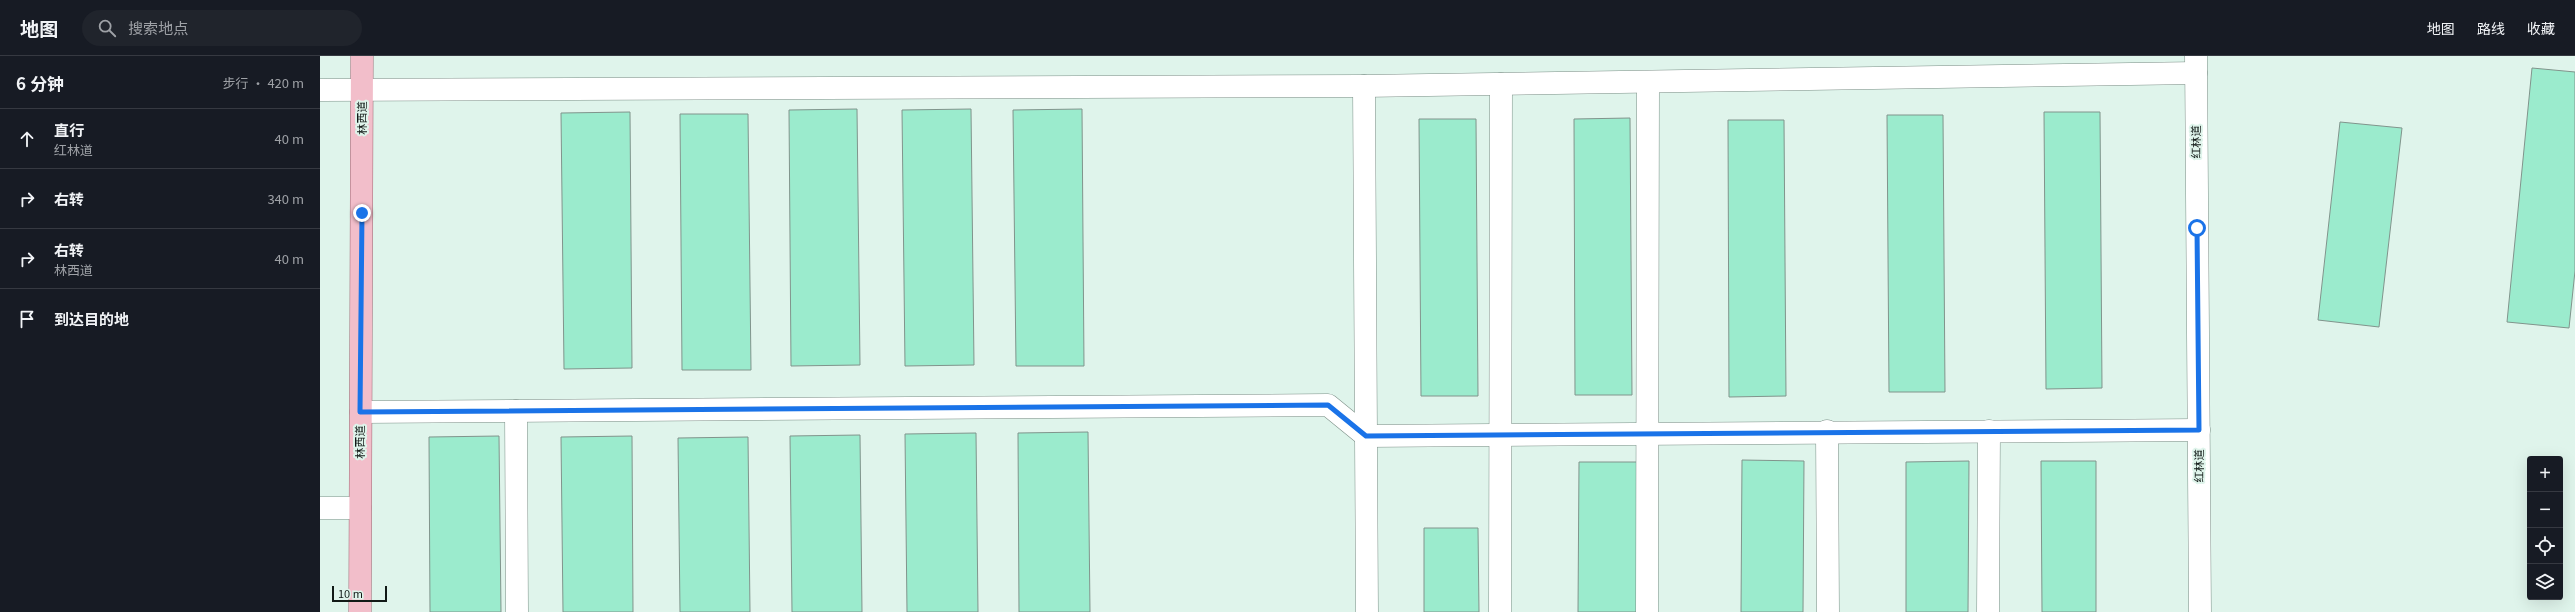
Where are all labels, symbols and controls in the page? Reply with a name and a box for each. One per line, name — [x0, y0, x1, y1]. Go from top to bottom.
search box — [82, 10, 362, 46]
text: 地图 — [20, 14, 58, 41]
icon: search — [96, 17, 118, 39]
text: 搜索地点 — [128, 17, 188, 38]
text: 地图 — [2427, 18, 2455, 38]
text: 路线 — [2477, 18, 2505, 38]
text: 收藏 — [2527, 18, 2555, 38]
text: 6 分钟 — [16, 70, 64, 95]
text: 步行 · 420 m — [223, 73, 304, 92]
street label: 林西道 — [353, 102, 369, 135]
text: 直行 — [54, 119, 84, 140]
street label: 红林道 — [2187, 126, 2203, 159]
icon: ahead — [16, 128, 38, 150]
text: 40 m — [275, 129, 304, 148]
text: 红林道 — [54, 140, 93, 159]
icon: right — [16, 188, 38, 210]
text: 右转 — [54, 188, 84, 209]
text: 340 m — [267, 189, 304, 208]
route end — [353, 204, 371, 222]
route start — [2188, 219, 2206, 237]
text: 右转 — [54, 239, 84, 260]
icon: right — [16, 248, 38, 270]
text: 40 m — [275, 249, 304, 268]
text: 林西道 — [54, 260, 93, 279]
icon: arrive — [16, 308, 38, 330]
text: 到达目的地 — [54, 308, 129, 329]
street label: 林西道 — [351, 426, 367, 459]
street label: 红林道 — [2190, 450, 2206, 483]
map controls — [2527, 456, 2563, 600]
button: + — [2527, 456, 2563, 492]
button: − — [2527, 492, 2563, 528]
button: locate — [2527, 528, 2563, 564]
button: layers — [2527, 564, 2563, 600]
scale bar — [332, 584, 387, 603]
text: 10 m — [338, 585, 363, 601]

